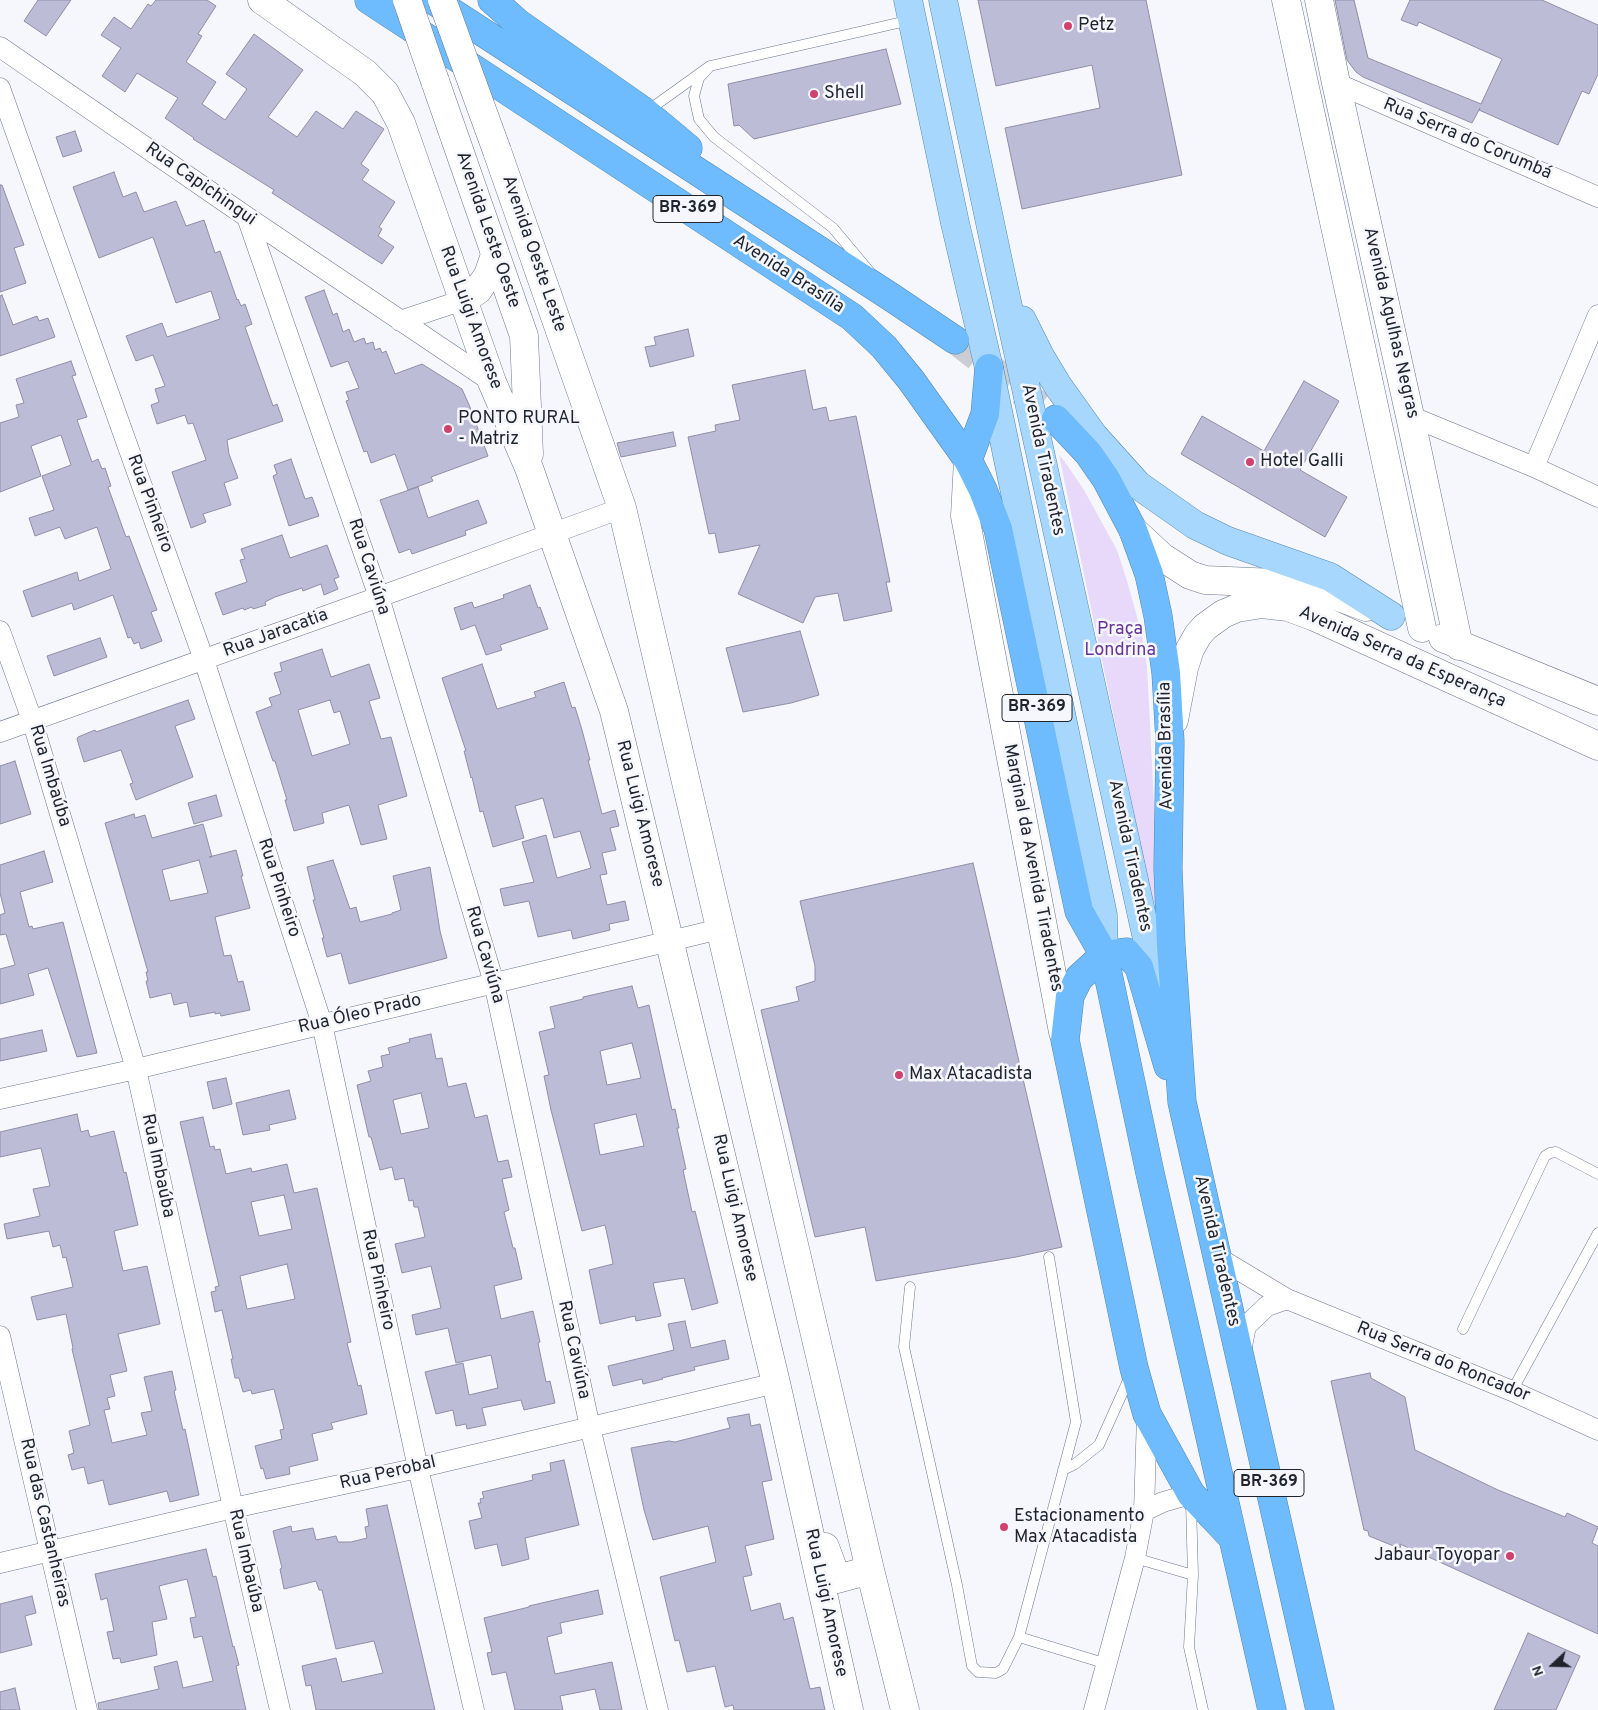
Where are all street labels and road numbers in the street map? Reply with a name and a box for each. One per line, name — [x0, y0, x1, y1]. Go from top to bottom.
street label: Rua Serra do Corumbá — [1379, 95, 1555, 185]
street label: Rua Capichingui — [140, 139, 260, 231]
street label: Avenida Leste Oeste — [450, 149, 524, 311]
street label: Avenida Oeste Leste — [496, 173, 570, 335]
road number: BR-369 — [653, 195, 723, 222]
street label: Avenida Agulhas Negras — [1357, 225, 1423, 421]
street label: Avenida Brasília — [728, 231, 848, 319]
street label: Rua Luigi Amorese — [434, 243, 506, 393]
street label: Avenida Tiradentes — [1015, 382, 1069, 538]
street label: Rua Pinheiro — [121, 452, 177, 556]
street label: Rua Caviúna — [342, 516, 394, 618]
street label: Avenida Serra da Esperança — [1295, 602, 1509, 714]
street label: Rua Jaracatia — [221, 605, 331, 663]
street label: Avenida Brasília — [1155, 682, 1179, 810]
road number: BR-369 — [1002, 694, 1072, 721]
street label: Rua Imbaúba — [23, 722, 75, 830]
street label: Rua Luigi Amorese — [610, 738, 668, 890]
street label: Marginal da Avenida Tiradentes — [997, 742, 1067, 994]
street label: Avenida Tiradentes — [1102, 778, 1156, 934]
street label: Rua Pinheiro — [252, 836, 304, 940]
street label: Rua Caviúna — [460, 904, 508, 1006]
street label: Rua Óleo Prado — [296, 990, 424, 1040]
street label: Rua Imbaúba — [135, 1112, 179, 1220]
street label: Rua Luigi Amorese — [706, 1132, 762, 1284]
street label: Avenida Tiradentes — [1188, 1173, 1244, 1329]
street label: Rua Pinheiro — [356, 1227, 398, 1333]
street label: Rua Caviúna — [552, 1299, 594, 1401]
street label: Rua Serra do Roncador — [1353, 1318, 1533, 1408]
street label: Rua das Castanheiras — [14, 1436, 74, 1610]
street label: Rua Perobal — [338, 1452, 438, 1496]
road number: BR-369 — [1234, 1470, 1304, 1496]
street label: Rua Imbaúba — [223, 1507, 267, 1615]
street label: Rua Luigi Amorese — [799, 1527, 851, 1679]

